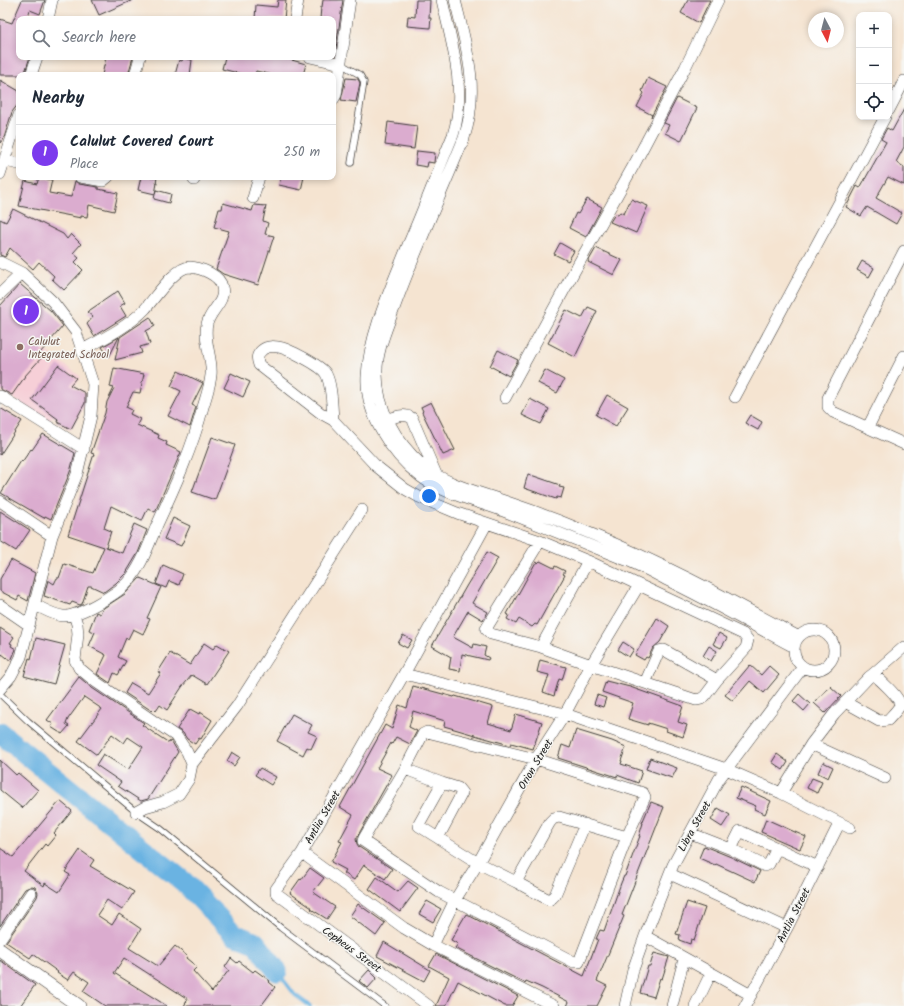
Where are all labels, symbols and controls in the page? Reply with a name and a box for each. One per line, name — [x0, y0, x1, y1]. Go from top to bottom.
north arrow — [808, 12, 844, 48]
map controls — [856, 12, 892, 120]
button: + — [856, 12, 892, 48]
search box — [16, 16, 336, 60]
text: Search here — [62, 26, 136, 50]
icon: search — [30, 27, 52, 49]
button: − — [856, 48, 892, 84]
button: locate — [856, 84, 892, 120]
text: Nearby — [32, 85, 84, 112]
text: Calulut Covered Court — [70, 130, 214, 154]
text: 1 — [43, 142, 47, 163]
text: 250 m — [283, 142, 320, 163]
text: Place — [70, 154, 98, 175]
pin: 1 — [13, 296, 39, 326]
place label: Calulut Integrated School — [28, 333, 109, 364]
marker: Calulut Integrated School — [15, 342, 25, 352]
your location — [419, 486, 439, 506]
street label: Orion Street — [514, 735, 558, 793]
street label: Antlia Street — [300, 787, 346, 848]
street label: Libra Street — [674, 797, 717, 855]
street label: Antlia Street — [772, 884, 816, 946]
street label: Cepheus Street — [318, 922, 386, 978]

